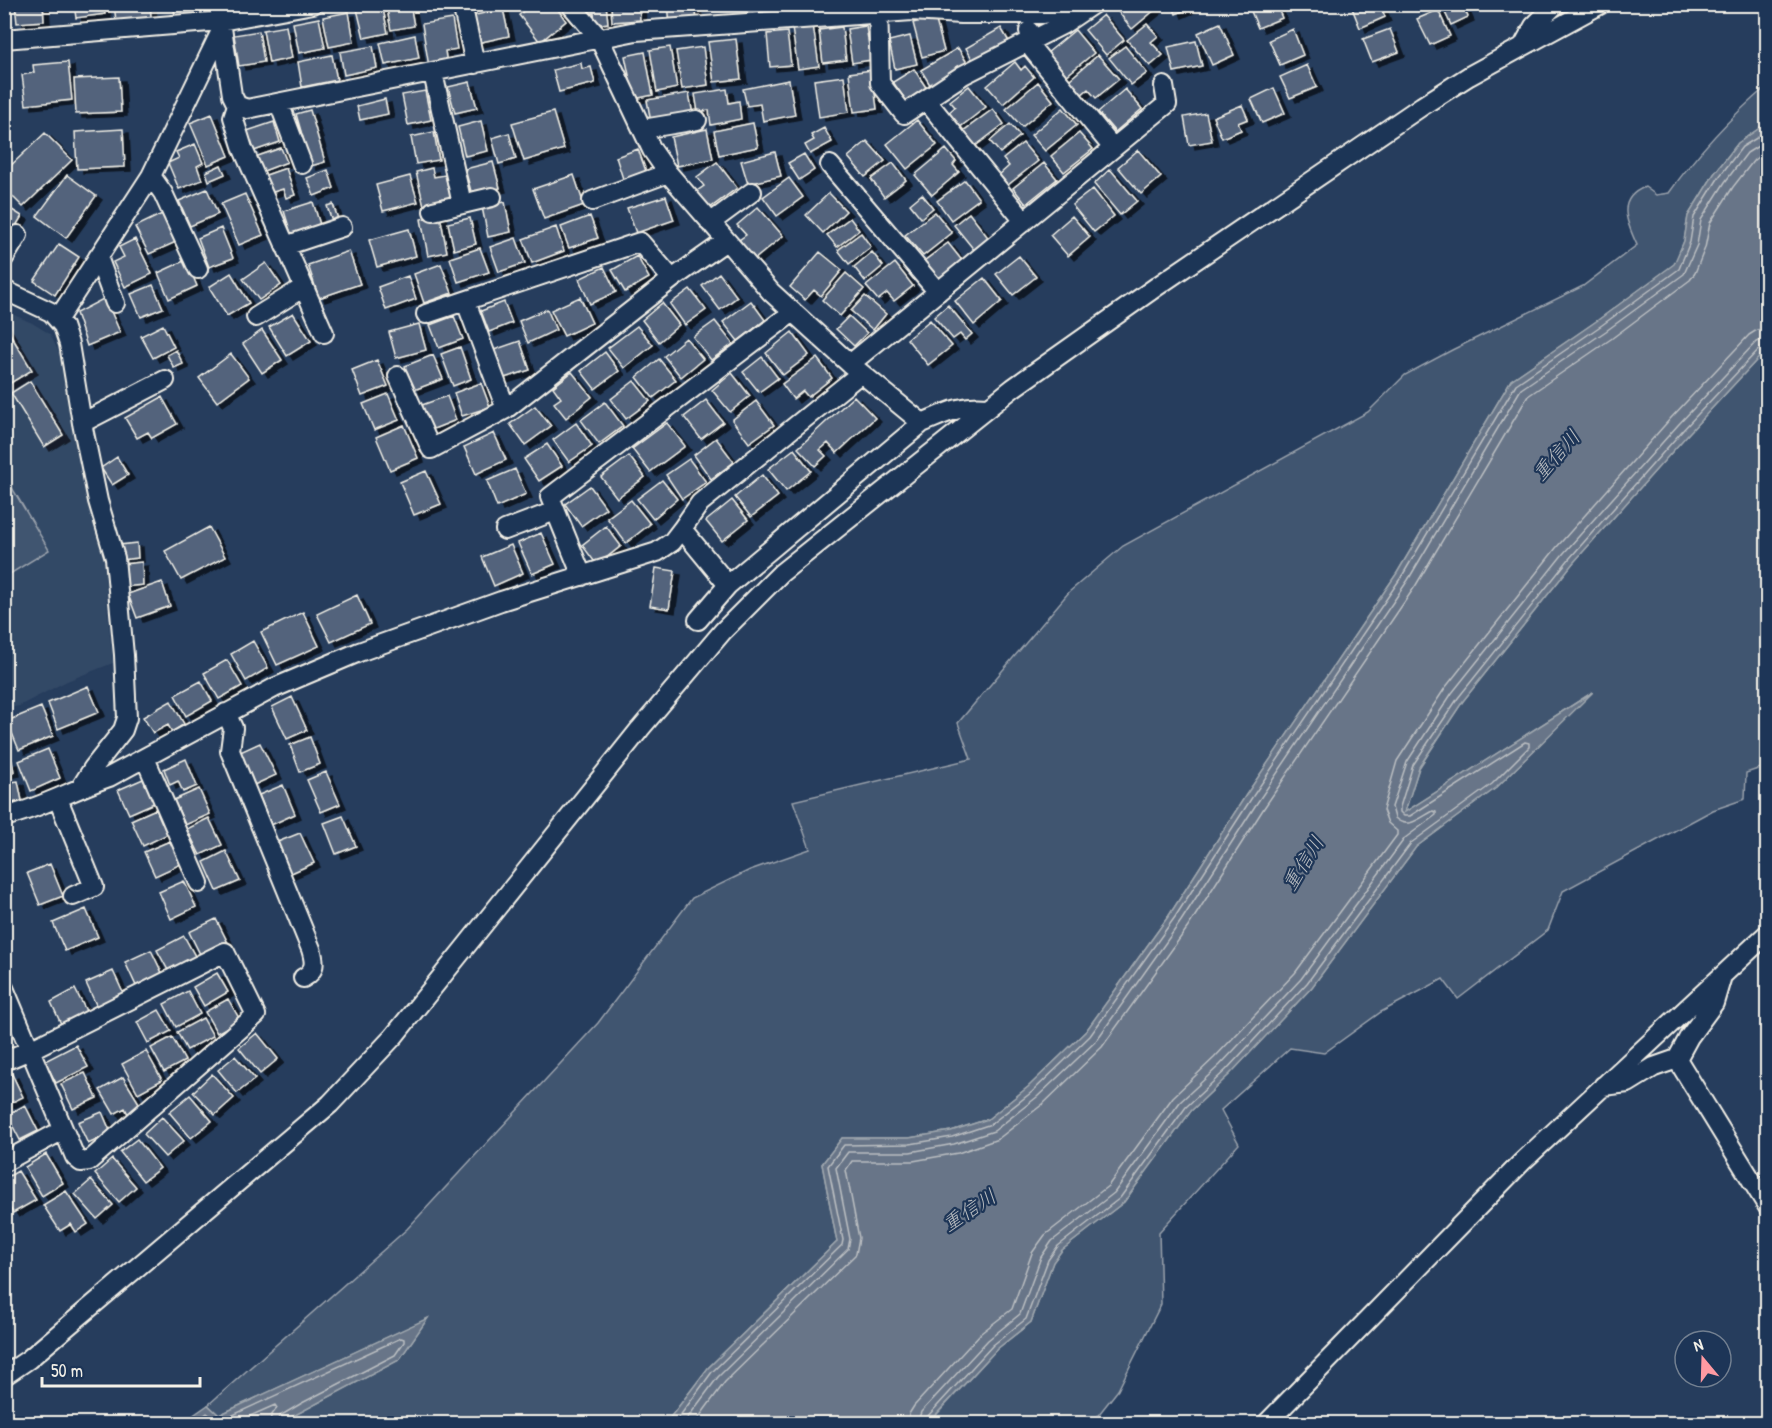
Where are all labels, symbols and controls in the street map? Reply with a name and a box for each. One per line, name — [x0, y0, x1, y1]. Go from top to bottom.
water label: 重信川 — [1526, 423, 1586, 486]
water label: 重信川 — [1275, 830, 1330, 895]
water label: 重信川 — [936, 1182, 1001, 1237]
north arrow — [1673, 1329, 1733, 1389]
text: N — [1691, 1333, 1706, 1357]
scale bar — [42, 1350, 200, 1388]
text: 50 m — [51, 1358, 83, 1383]

